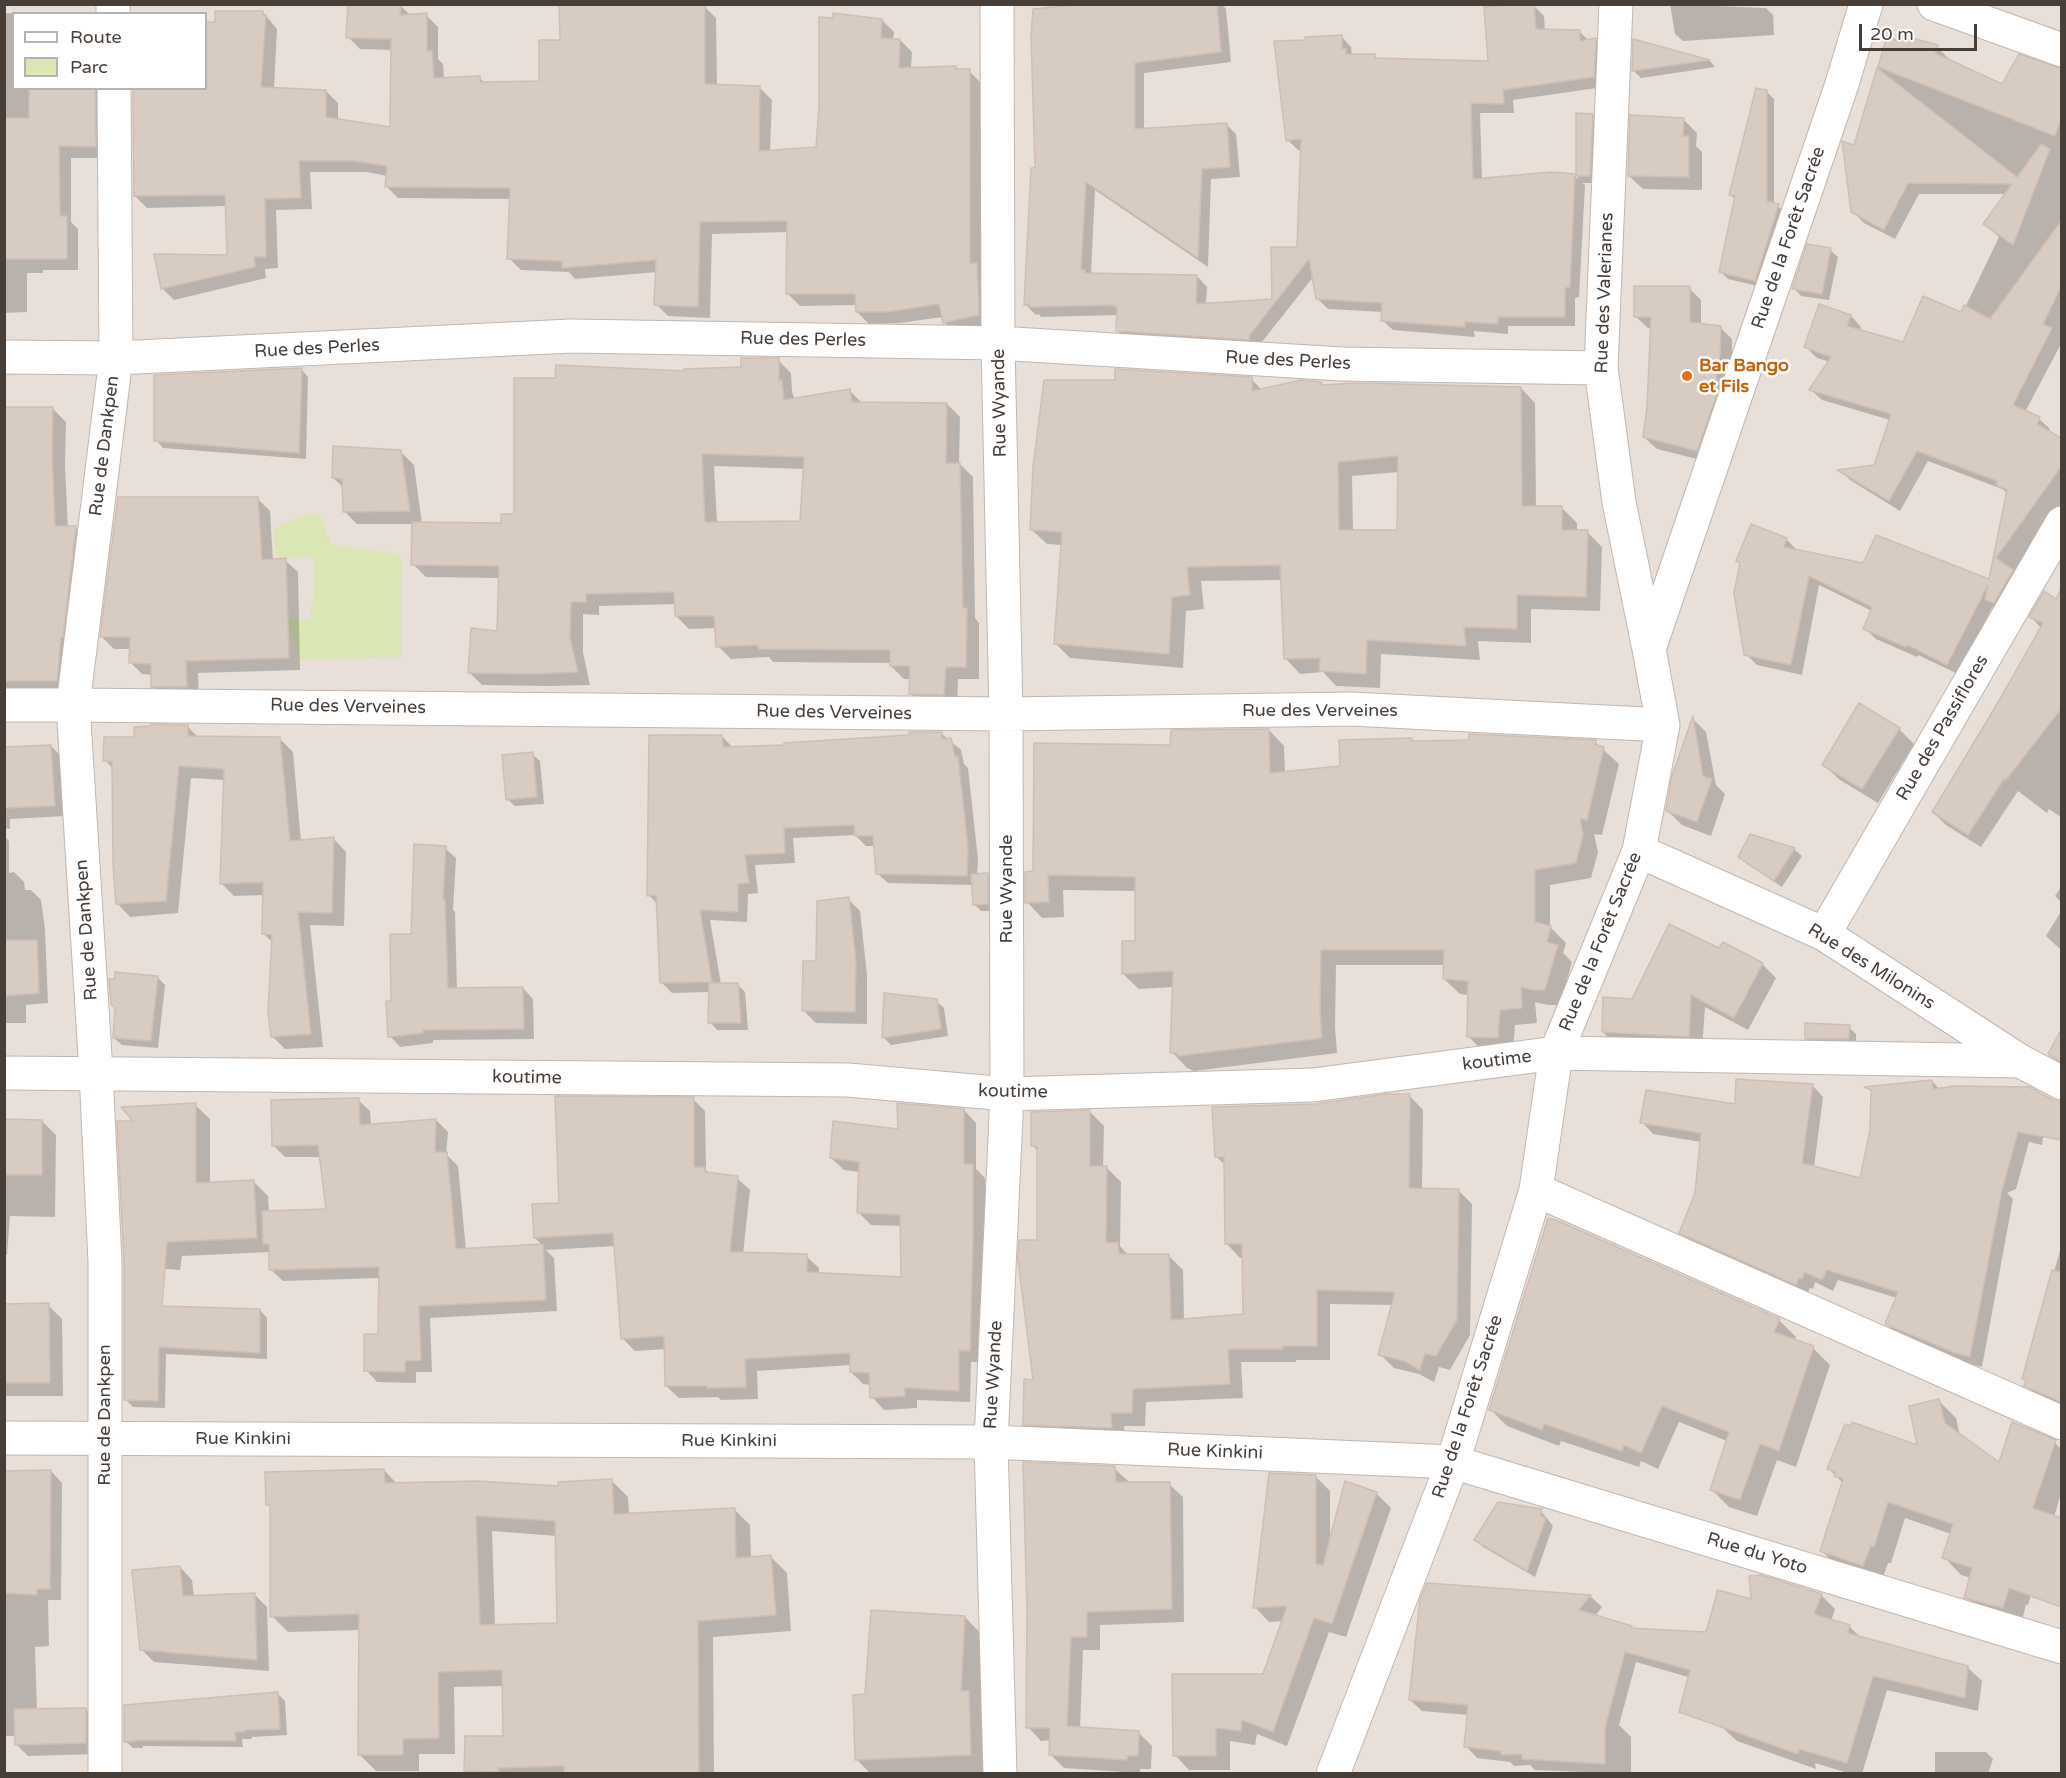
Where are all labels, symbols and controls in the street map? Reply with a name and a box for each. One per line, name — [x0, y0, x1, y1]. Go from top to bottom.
legend — [12, 12, 207, 90]
scale bar — [1862, 12, 1980, 50]
text: 20 m — [1870, 23, 1914, 45]
text: Route — [70, 26, 122, 48]
text: Parc — [70, 56, 108, 78]
street label: Rue de la Forêt Sacrée — [1748, 144, 1830, 332]
street label: Rue des Valerianes — [1591, 212, 1619, 374]
street label: Rue des Perles — [740, 328, 866, 352]
street label: Rue des Perles — [254, 335, 380, 363]
street label: Rue des Perles — [1225, 347, 1351, 375]
street label: Rue Wyande — [988, 348, 1012, 458]
place label: Bar Bango et Fils — [1699, 355, 1789, 398]
marker: Bar Bango et Fils — [1680, 369, 1694, 383]
street label: Rue de Dankpen — [86, 374, 124, 518]
street label: Rue des Passiflores — [1892, 651, 1994, 805]
street label: Rue des Verveines — [270, 695, 426, 719]
street label: Rue des Verveines — [1242, 700, 1398, 722]
street label: Rue des Verveines — [756, 701, 912, 725]
street label: Rue Wyande — [996, 835, 1018, 943]
street label: Rue de la Forêt Sacrée — [1555, 849, 1647, 1035]
street label: Rue de Dankpen — [71, 859, 103, 1001]
street label: Rue des Milonins — [1804, 919, 1938, 1015]
street label: koutime — [1461, 1046, 1533, 1076]
street label: koutime — [492, 1067, 562, 1089]
street label: koutime — [978, 1081, 1048, 1103]
street label: Rue de la Forêt Sacrée — [1428, 1313, 1508, 1501]
street label: Rue Wyande — [980, 1320, 1008, 1430]
street label: Rue de Dankpen — [94, 1344, 116, 1486]
street label: Rue Kinkini — [195, 1428, 291, 1450]
street label: Rue Kinkini — [681, 1430, 777, 1452]
street label: Rue Kinkini — [1167, 1440, 1263, 1464]
street label: Rue du Yoto — [1704, 1528, 1810, 1580]

